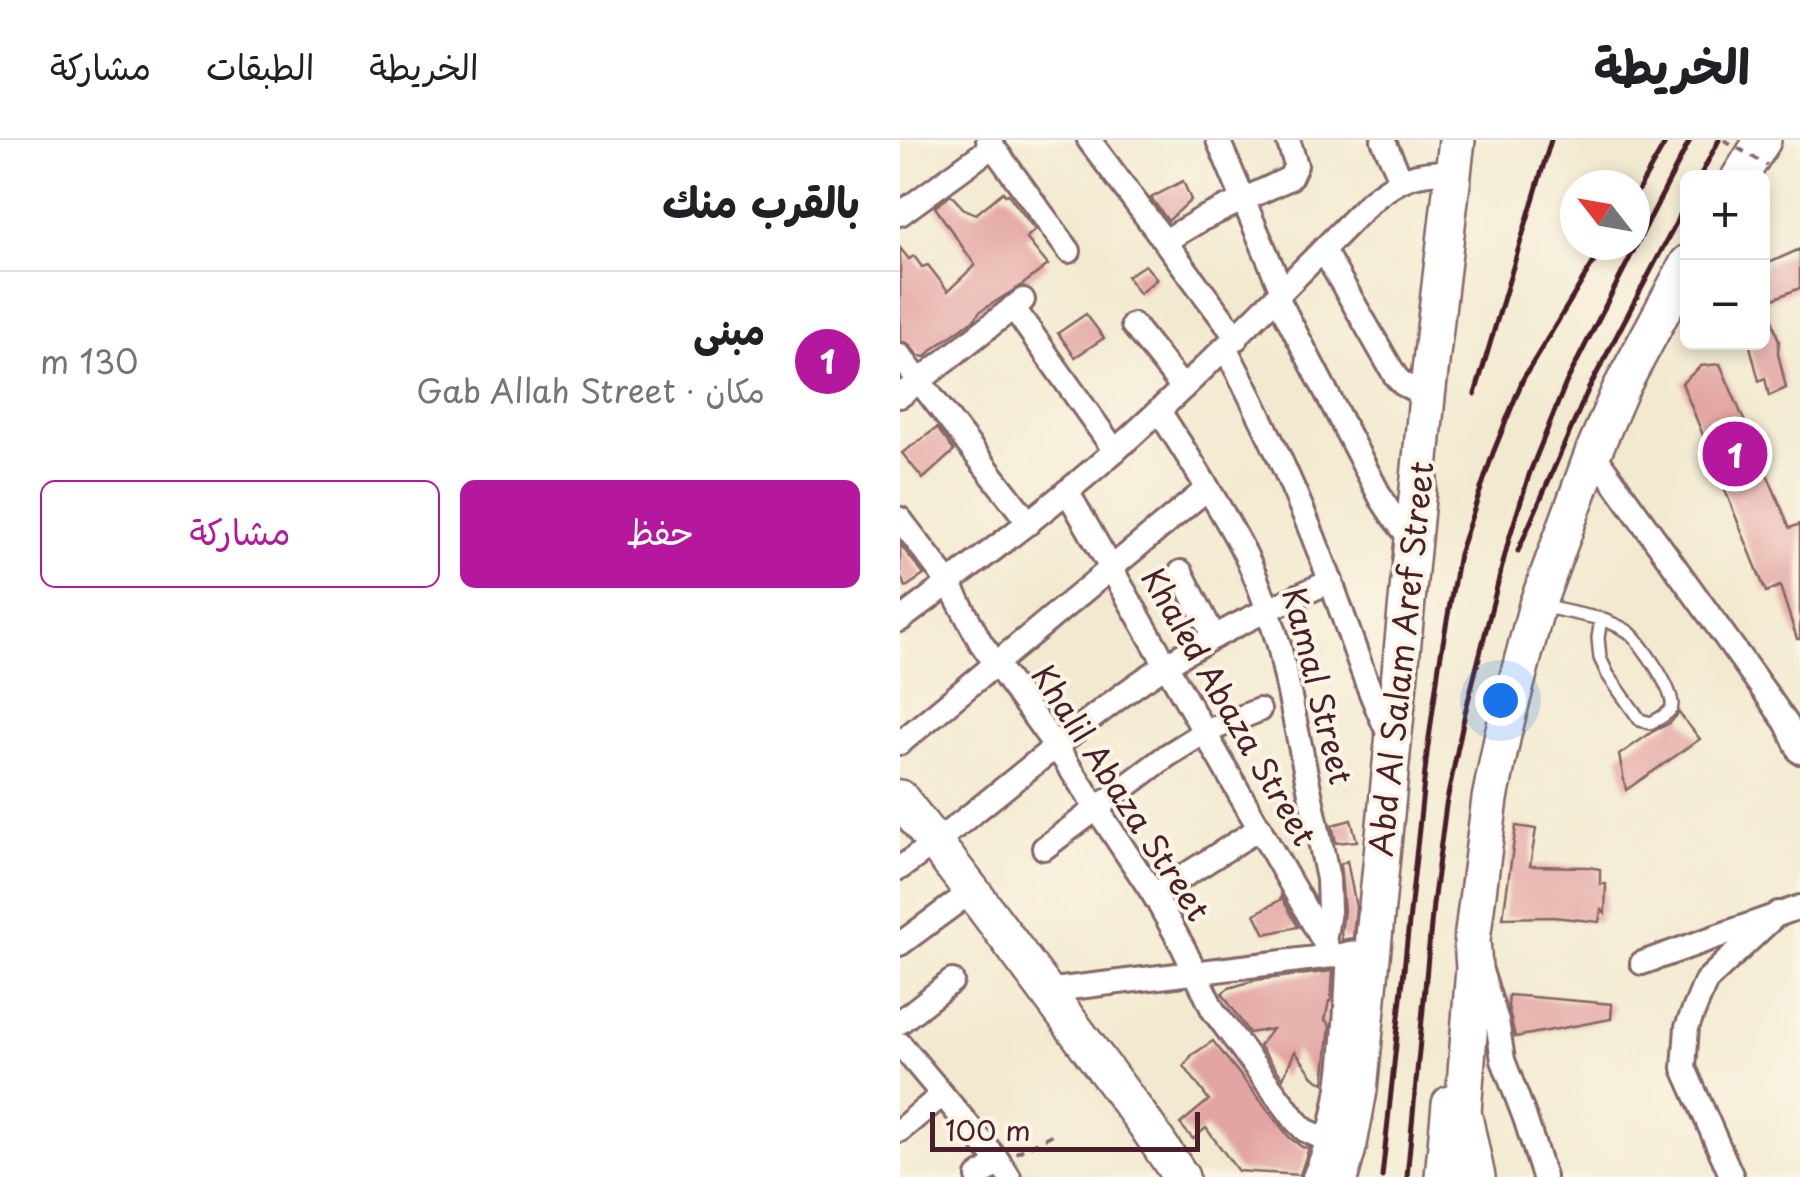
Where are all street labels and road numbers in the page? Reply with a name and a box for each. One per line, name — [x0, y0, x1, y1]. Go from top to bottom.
street label: Abd Al Salam Aref Street — [1355, 459, 1445, 859]
street label: Khaled Abaza Street — [1130, 558, 1329, 854]
street label: Kamal Street — [1271, 582, 1367, 789]
street label: Khalil Abaza Street — [1020, 654, 1223, 930]

